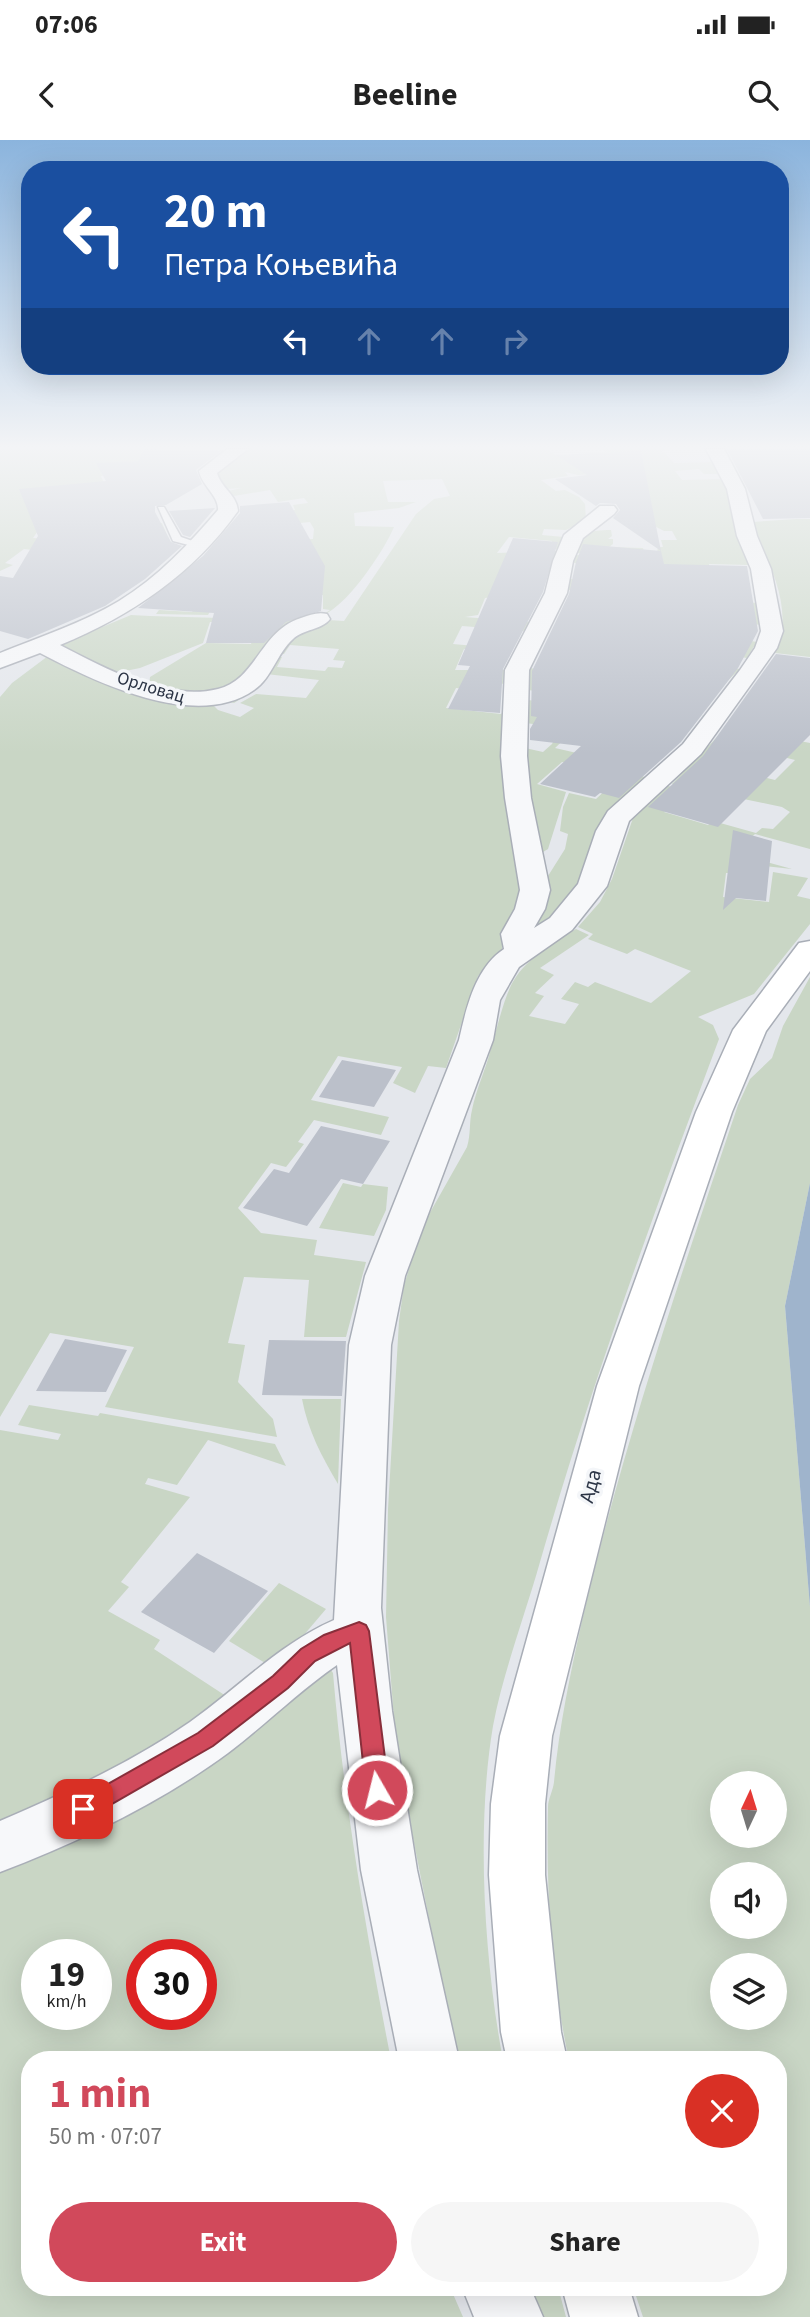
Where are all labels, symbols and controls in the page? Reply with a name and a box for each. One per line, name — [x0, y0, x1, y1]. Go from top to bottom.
text: 07:06 — [35, 6, 98, 43]
text: Beeline — [352, 72, 458, 118]
icon: back — [28, 76, 66, 114]
icon: search — [744, 76, 782, 114]
text: 20 m — [164, 177, 268, 247]
icon: left — [49, 189, 140, 280]
text: Петра Коњевића — [164, 242, 398, 288]
icon: left — [277, 322, 315, 360]
icon: ahead — [350, 322, 388, 360]
icon: ahead — [423, 322, 461, 360]
icon: right — [496, 322, 534, 360]
street label: Орловац — [114, 665, 188, 710]
street label: Ада — [571, 1466, 609, 1506]
position arrow — [340, 1753, 414, 1827]
north arrow — [710, 1771, 788, 1848]
map controls — [710, 1771, 787, 2030]
pin — [53, 1779, 113, 1839]
icon: arrive — [64, 1790, 102, 1828]
button: sound — [710, 1862, 787, 1939]
speed limit sign: 30 — [126, 1939, 217, 2030]
text: 19 — [48, 1950, 85, 2000]
button: layers — [710, 1953, 787, 2030]
text: km/h — [47, 1989, 86, 2014]
text: 1 min — [49, 2064, 151, 2124]
button: close — [685, 2074, 759, 2148]
text: 50 m · 07:07 — [49, 2120, 162, 2153]
button: Exit — [49, 2202, 397, 2282]
button: Share — [411, 2202, 759, 2282]

